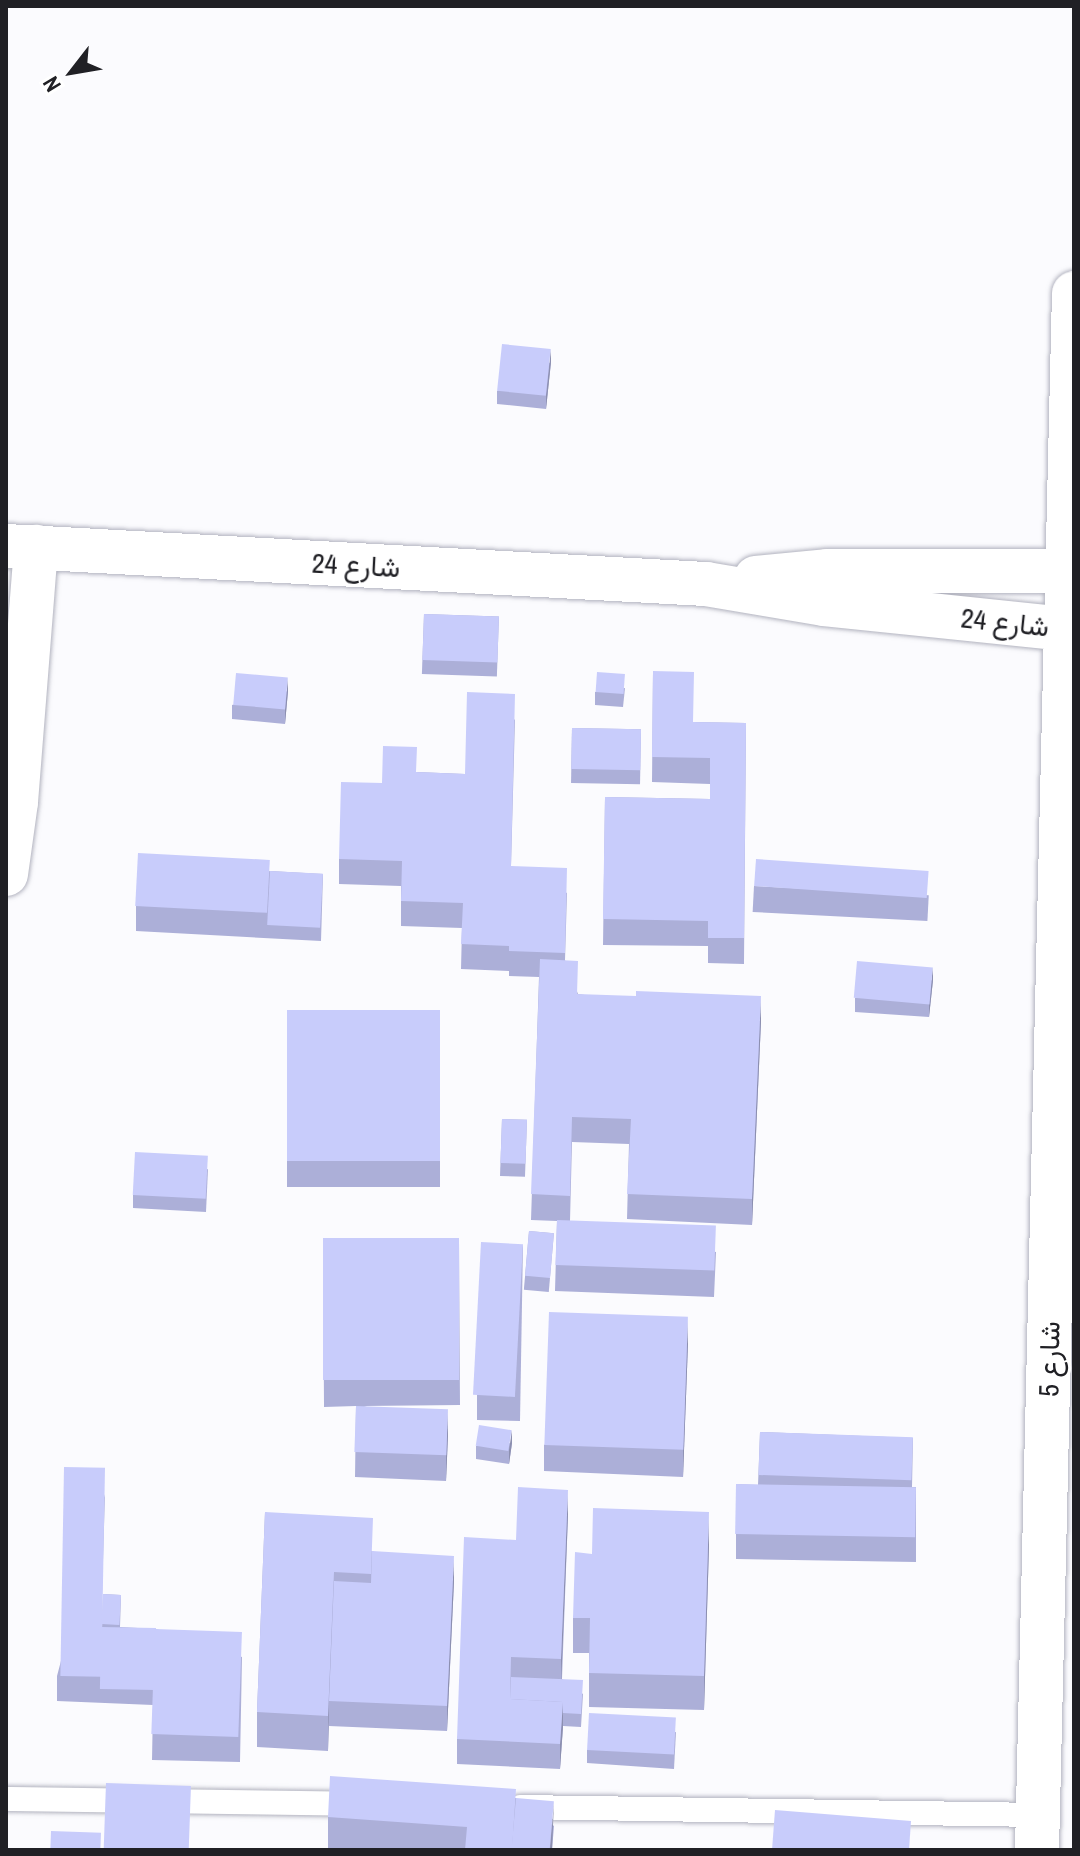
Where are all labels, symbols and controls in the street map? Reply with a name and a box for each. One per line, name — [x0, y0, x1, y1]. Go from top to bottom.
north arrow — [32, 32, 112, 112]
text: N — [35, 71, 68, 98]
street label: شارع 24 — [311, 546, 401, 584]
street label: شارع 24 — [959, 601, 1051, 643]
street label: شارع 5 — [1032, 1321, 1066, 1397]

